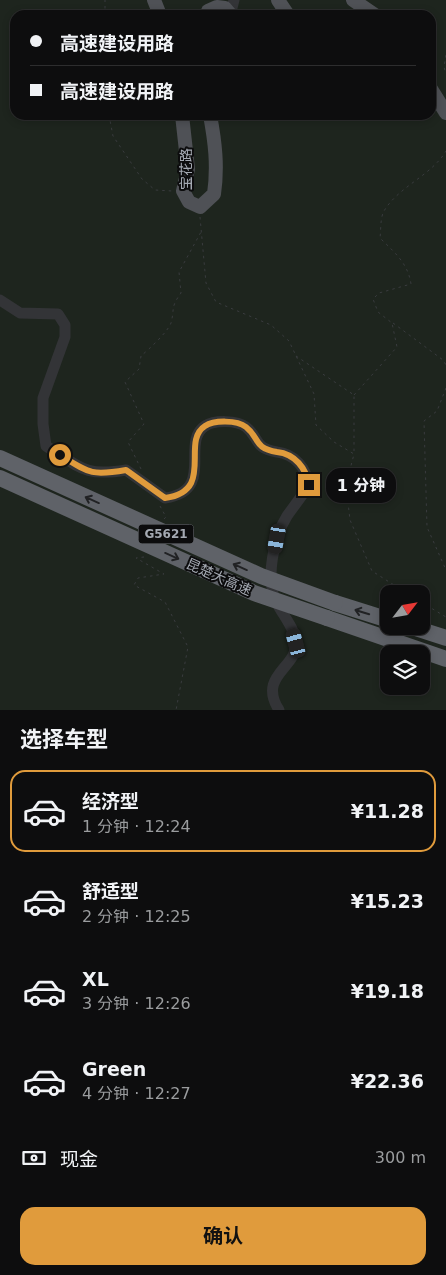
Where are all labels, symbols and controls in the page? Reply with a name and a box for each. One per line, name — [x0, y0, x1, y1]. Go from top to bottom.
text: 高速建设用路 — [60, 32, 174, 54]
text: 高速建设用路 — [60, 80, 174, 102]
street label: 宝花路 — [178, 148, 194, 190]
route start — [49, 444, 71, 466]
callout: 1 分钟 — [326, 468, 396, 502]
route end — [298, 474, 320, 496]
text: 1 分钟 — [337, 476, 385, 495]
one-way arrow — [85, 495, 100, 505]
car — [267, 523, 286, 555]
road number: G5621 — [138, 524, 194, 544]
one-way arrow — [164, 552, 179, 561]
street label: 昆楚大高速 — [184, 555, 254, 599]
one-way arrow — [233, 561, 248, 571]
north arrow — [380, 585, 430, 635]
map controls — [380, 585, 430, 695]
one-way arrow — [354, 606, 370, 616]
car — [284, 627, 307, 659]
button: layers — [380, 645, 430, 695]
text: 选择车型 — [20, 727, 108, 752]
icon: car — [22, 789, 67, 834]
text: 经济型 — [82, 790, 139, 812]
text: ¥11.28 — [351, 800, 424, 822]
text: 1 分钟 · 12:24 — [82, 817, 191, 836]
icon: car — [22, 879, 67, 924]
text: 舒适型 — [82, 880, 139, 902]
text: ¥15.23 — [351, 890, 424, 912]
text: 2 分钟 · 12:25 — [82, 907, 191, 926]
text: XL — [82, 968, 109, 990]
icon: car — [22, 969, 67, 1014]
text: ¥19.18 — [351, 980, 424, 1002]
text: 3 分钟 · 12:26 — [82, 994, 191, 1013]
text: Green — [82, 1058, 146, 1080]
icon: car — [22, 1059, 67, 1104]
text: ¥22.36 — [351, 1070, 424, 1092]
text: 4 分钟 · 12:27 — [82, 1084, 191, 1103]
icon: cash — [20, 1144, 48, 1172]
text: 现金 — [60, 1148, 98, 1170]
text: 300 m — [375, 1148, 426, 1167]
button: 确认 — [20, 1207, 426, 1265]

